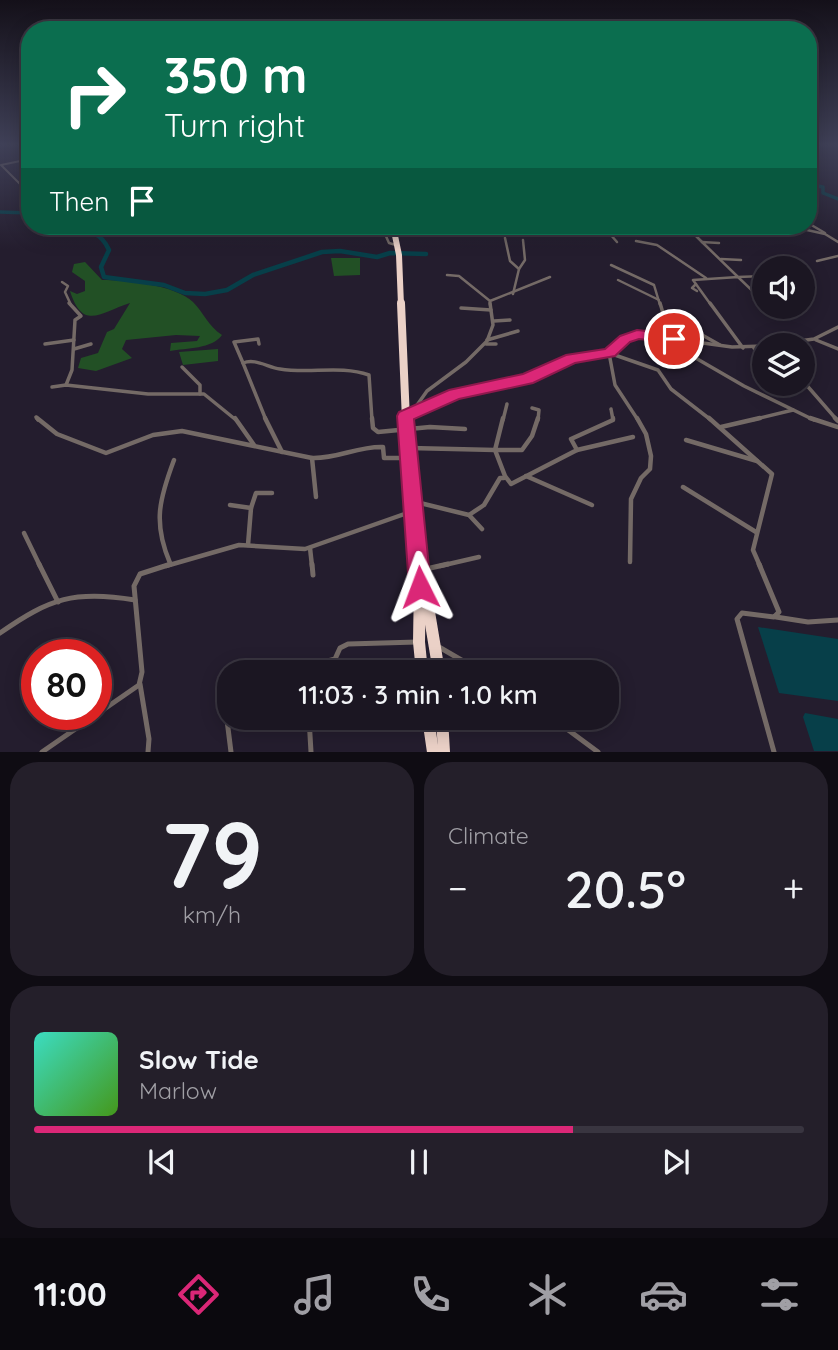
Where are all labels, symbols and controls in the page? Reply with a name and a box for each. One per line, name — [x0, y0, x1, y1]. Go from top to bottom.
text: 350 m — [164, 44, 308, 105]
icon: right — [49, 49, 140, 140]
text: Turn right — [164, 105, 305, 145]
icon: arrive — [123, 182, 161, 220]
text: Then — [49, 185, 109, 218]
map controls — [752, 256, 815, 396]
button: sound — [752, 256, 815, 319]
pin — [644, 309, 704, 369]
icon: arrive — [655, 320, 693, 358]
button: layers — [752, 333, 815, 396]
position arrow — [383, 550, 457, 624]
speed limit sign: 80 — [21, 639, 112, 730]
text: 11:03 · 3 min · 1.0 km — [298, 678, 538, 711]
text: 79 — [161, 797, 263, 911]
text: Climate — [448, 821, 529, 850]
text: 20.5° — [564, 856, 686, 921]
text: − — [448, 864, 468, 912]
text: + — [783, 864, 804, 912]
text: km/h — [183, 900, 241, 929]
text: Slow Tide — [139, 1043, 259, 1076]
text: Marlow — [139, 1076, 217, 1105]
icon: previous — [143, 1143, 181, 1181]
icon: pause — [400, 1143, 438, 1181]
icon: next — [657, 1143, 695, 1181]
icon: directions — [174, 1270, 223, 1319]
icon: music — [290, 1270, 339, 1319]
icon: phone — [406, 1270, 455, 1319]
icon: climate — [523, 1270, 572, 1319]
icon: car — [639, 1270, 688, 1319]
icon: filters — [755, 1270, 804, 1319]
text: 11:00 — [34, 1274, 107, 1314]

